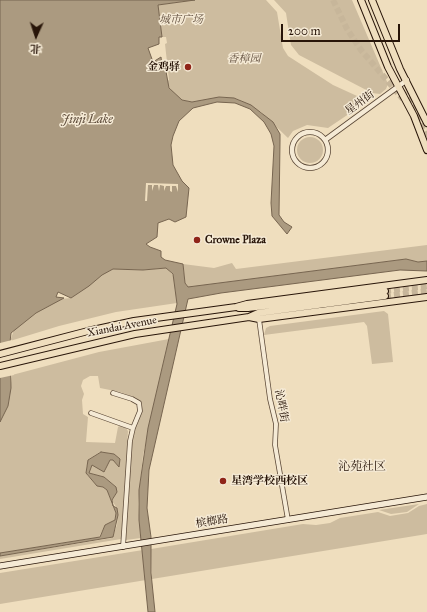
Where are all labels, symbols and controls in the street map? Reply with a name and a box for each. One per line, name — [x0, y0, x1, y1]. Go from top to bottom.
park label: 城市广场 — [159, 13, 203, 27]
north arrow — [16, 16, 56, 56]
scale bar — [283, 16, 402, 42]
text: 200 m — [288, 24, 321, 38]
text: 北 — [30, 42, 41, 55]
park label: 香樟园 — [228, 52, 260, 66]
place label: 金鸡驿 — [147, 60, 180, 74]
marker: 金鸡驿 — [183, 62, 193, 72]
street label: 星州街 — [343, 88, 377, 118]
water label: Jinji Lake — [61, 113, 113, 127]
place label: Crowne Plaza — [205, 233, 266, 247]
marker: Crowne Plaza — [192, 235, 202, 245]
street label: Xiandai Avenue — [86, 314, 158, 340]
street label: 沁畔街 — [271, 389, 291, 423]
district label: 沁苑社区 — [338, 460, 386, 474]
place label: 星湾学校西校区 — [231, 474, 308, 488]
marker: 星湾学校西校区 — [218, 476, 228, 486]
street label: 槟榔路 — [195, 513, 229, 531]

